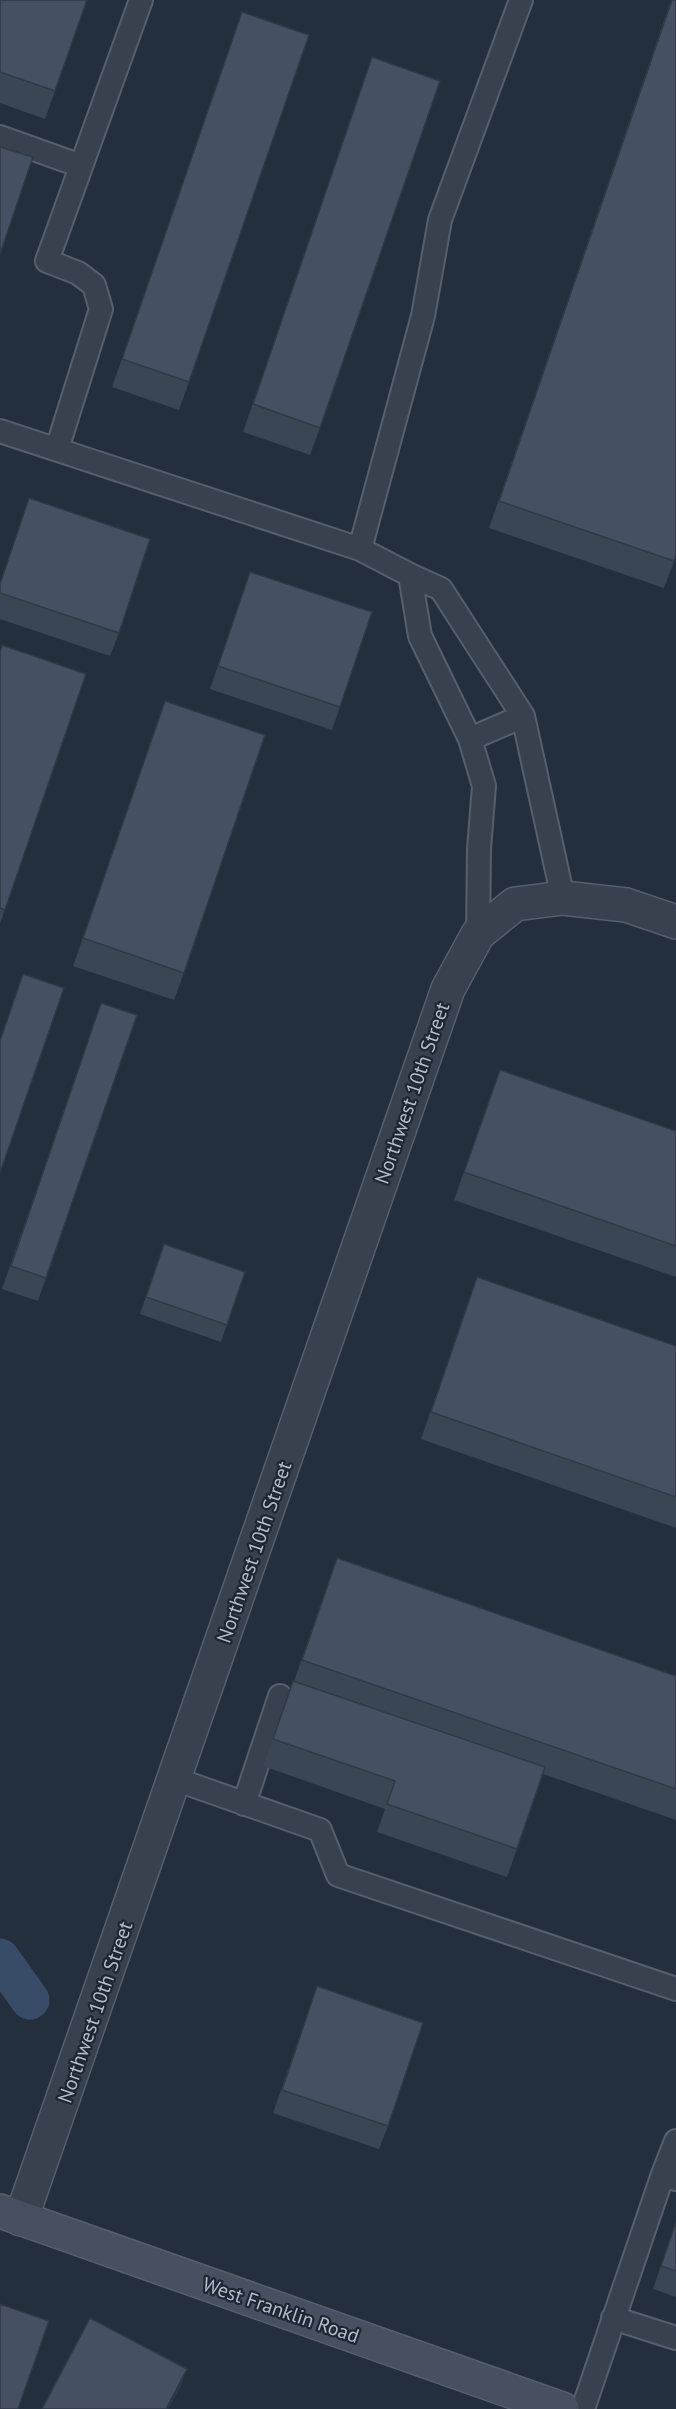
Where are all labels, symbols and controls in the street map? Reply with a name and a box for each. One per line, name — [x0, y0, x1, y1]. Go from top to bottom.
street label: Northwest 10th Street — [369, 999, 455, 1187]
street label: Northwest 10th Street — [211, 1458, 297, 1646]
street label: Northwest 10th Street — [52, 1918, 138, 2106]
street label: West Franklin Road — [199, 2271, 363, 2349]

